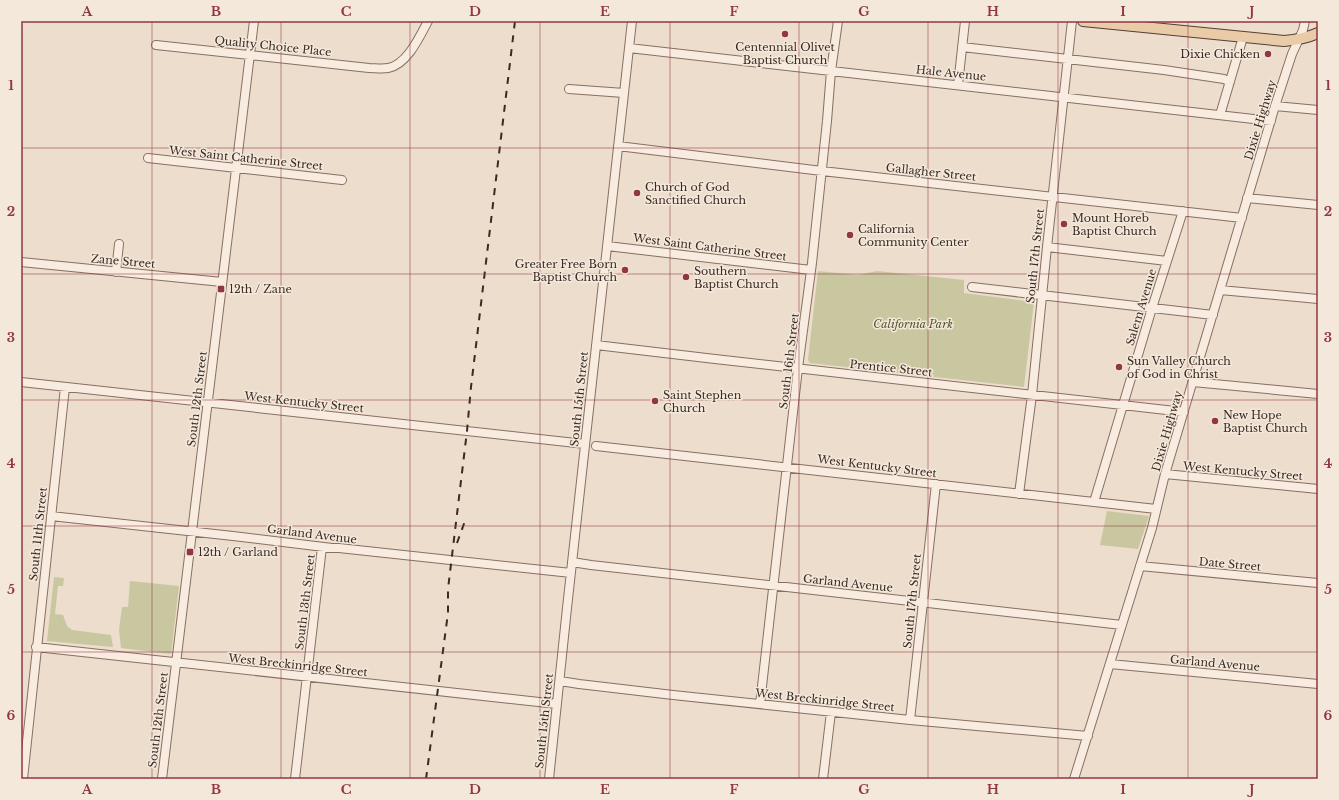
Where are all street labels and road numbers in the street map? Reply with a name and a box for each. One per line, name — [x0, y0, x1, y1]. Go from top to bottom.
street label: Quality Choice Place — [214, 33, 332, 59]
street label: Hale Avenue — [915, 62, 987, 84]
street label: Dixie Highway — [1241, 78, 1279, 162]
street label: West Saint Catherine Street — [167, 143, 324, 173]
street label: Gallagher Street — [885, 160, 978, 184]
street label: South 17th Street — [1023, 207, 1047, 304]
street label: West Saint Catherine Street — [631, 231, 788, 263]
street label: Zane Street — [90, 251, 157, 271]
street label: Salem Avenue — [1123, 267, 1159, 347]
street label: South 16th Street — [776, 311, 802, 410]
street label: South 12th Street — [184, 350, 210, 448]
street label: South 15th Street — [567, 350, 591, 447]
street label: Prentice Street — [849, 357, 934, 379]
street label: West Kentucky Street — [243, 389, 365, 415]
street label: Dixie Highway — [1149, 389, 1185, 473]
street label: West Kentucky Street — [816, 452, 938, 480]
street label: West Kentucky Street — [1182, 459, 1304, 483]
street label: South 11th Street — [26, 486, 50, 582]
street label: Garland Avenue — [266, 522, 358, 546]
street label: South 17th Street — [900, 552, 924, 649]
street label: South 13th Street — [292, 553, 318, 651]
street label: Date Street — [1198, 554, 1263, 574]
street label: Garland Avenue — [802, 571, 894, 595]
street label: West Breckinridge Street — [227, 651, 369, 679]
street label: Garland Avenue — [1169, 652, 1261, 674]
street label: South 12th Street — [145, 671, 171, 769]
street label: South 15th Street — [532, 672, 556, 769]
street label: West Breckinridge Street — [754, 686, 896, 714]

